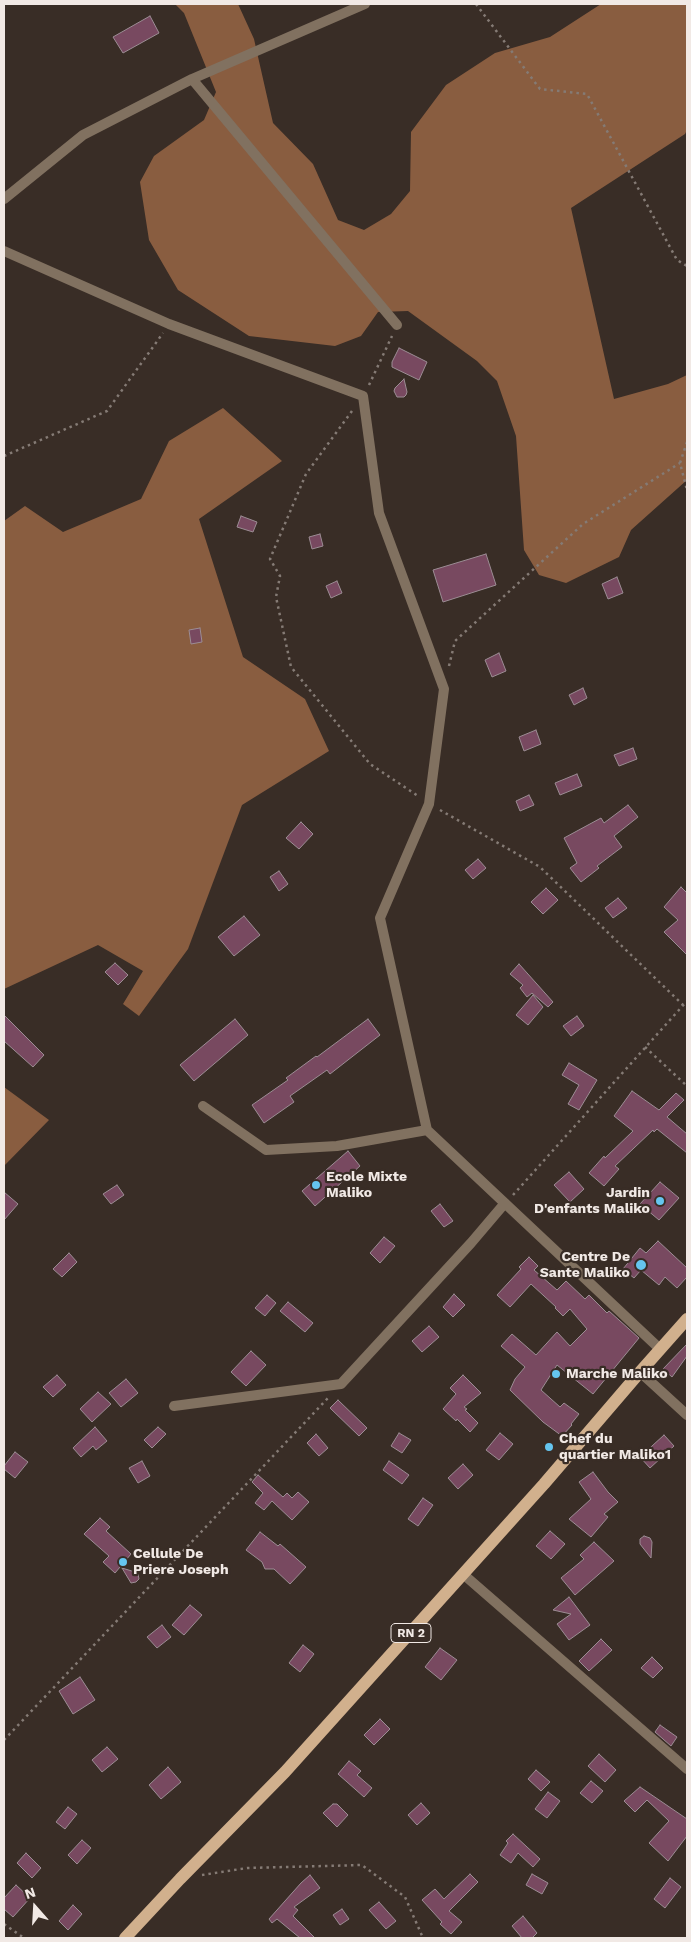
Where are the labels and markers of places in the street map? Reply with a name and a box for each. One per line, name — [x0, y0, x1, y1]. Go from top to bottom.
place label: Ecole Mixte Maliko — [326, 1169, 407, 1202]
marker: Ecole Mixte Maliko — [310, 1179, 322, 1191]
place label: Jardin D'enfants Maliko — [534, 1185, 650, 1218]
marker: Jardin D'enfants Maliko — [654, 1195, 666, 1207]
place label: Centre De Sante Maliko — [540, 1249, 630, 1282]
marker: Centre De Sante Maliko — [634, 1258, 648, 1272]
place label: Marche Maliko — [566, 1366, 668, 1382]
marker: Marche Maliko — [550, 1368, 562, 1380]
place label: Chef du quartier Maliko1 — [559, 1431, 671, 1464]
marker: Chef du quartier Maliko1 — [543, 1441, 555, 1453]
place label: Cellule De Priere Joseph — [133, 1546, 229, 1578]
marker: Cellule De Priere Joseph — [117, 1556, 129, 1568]

